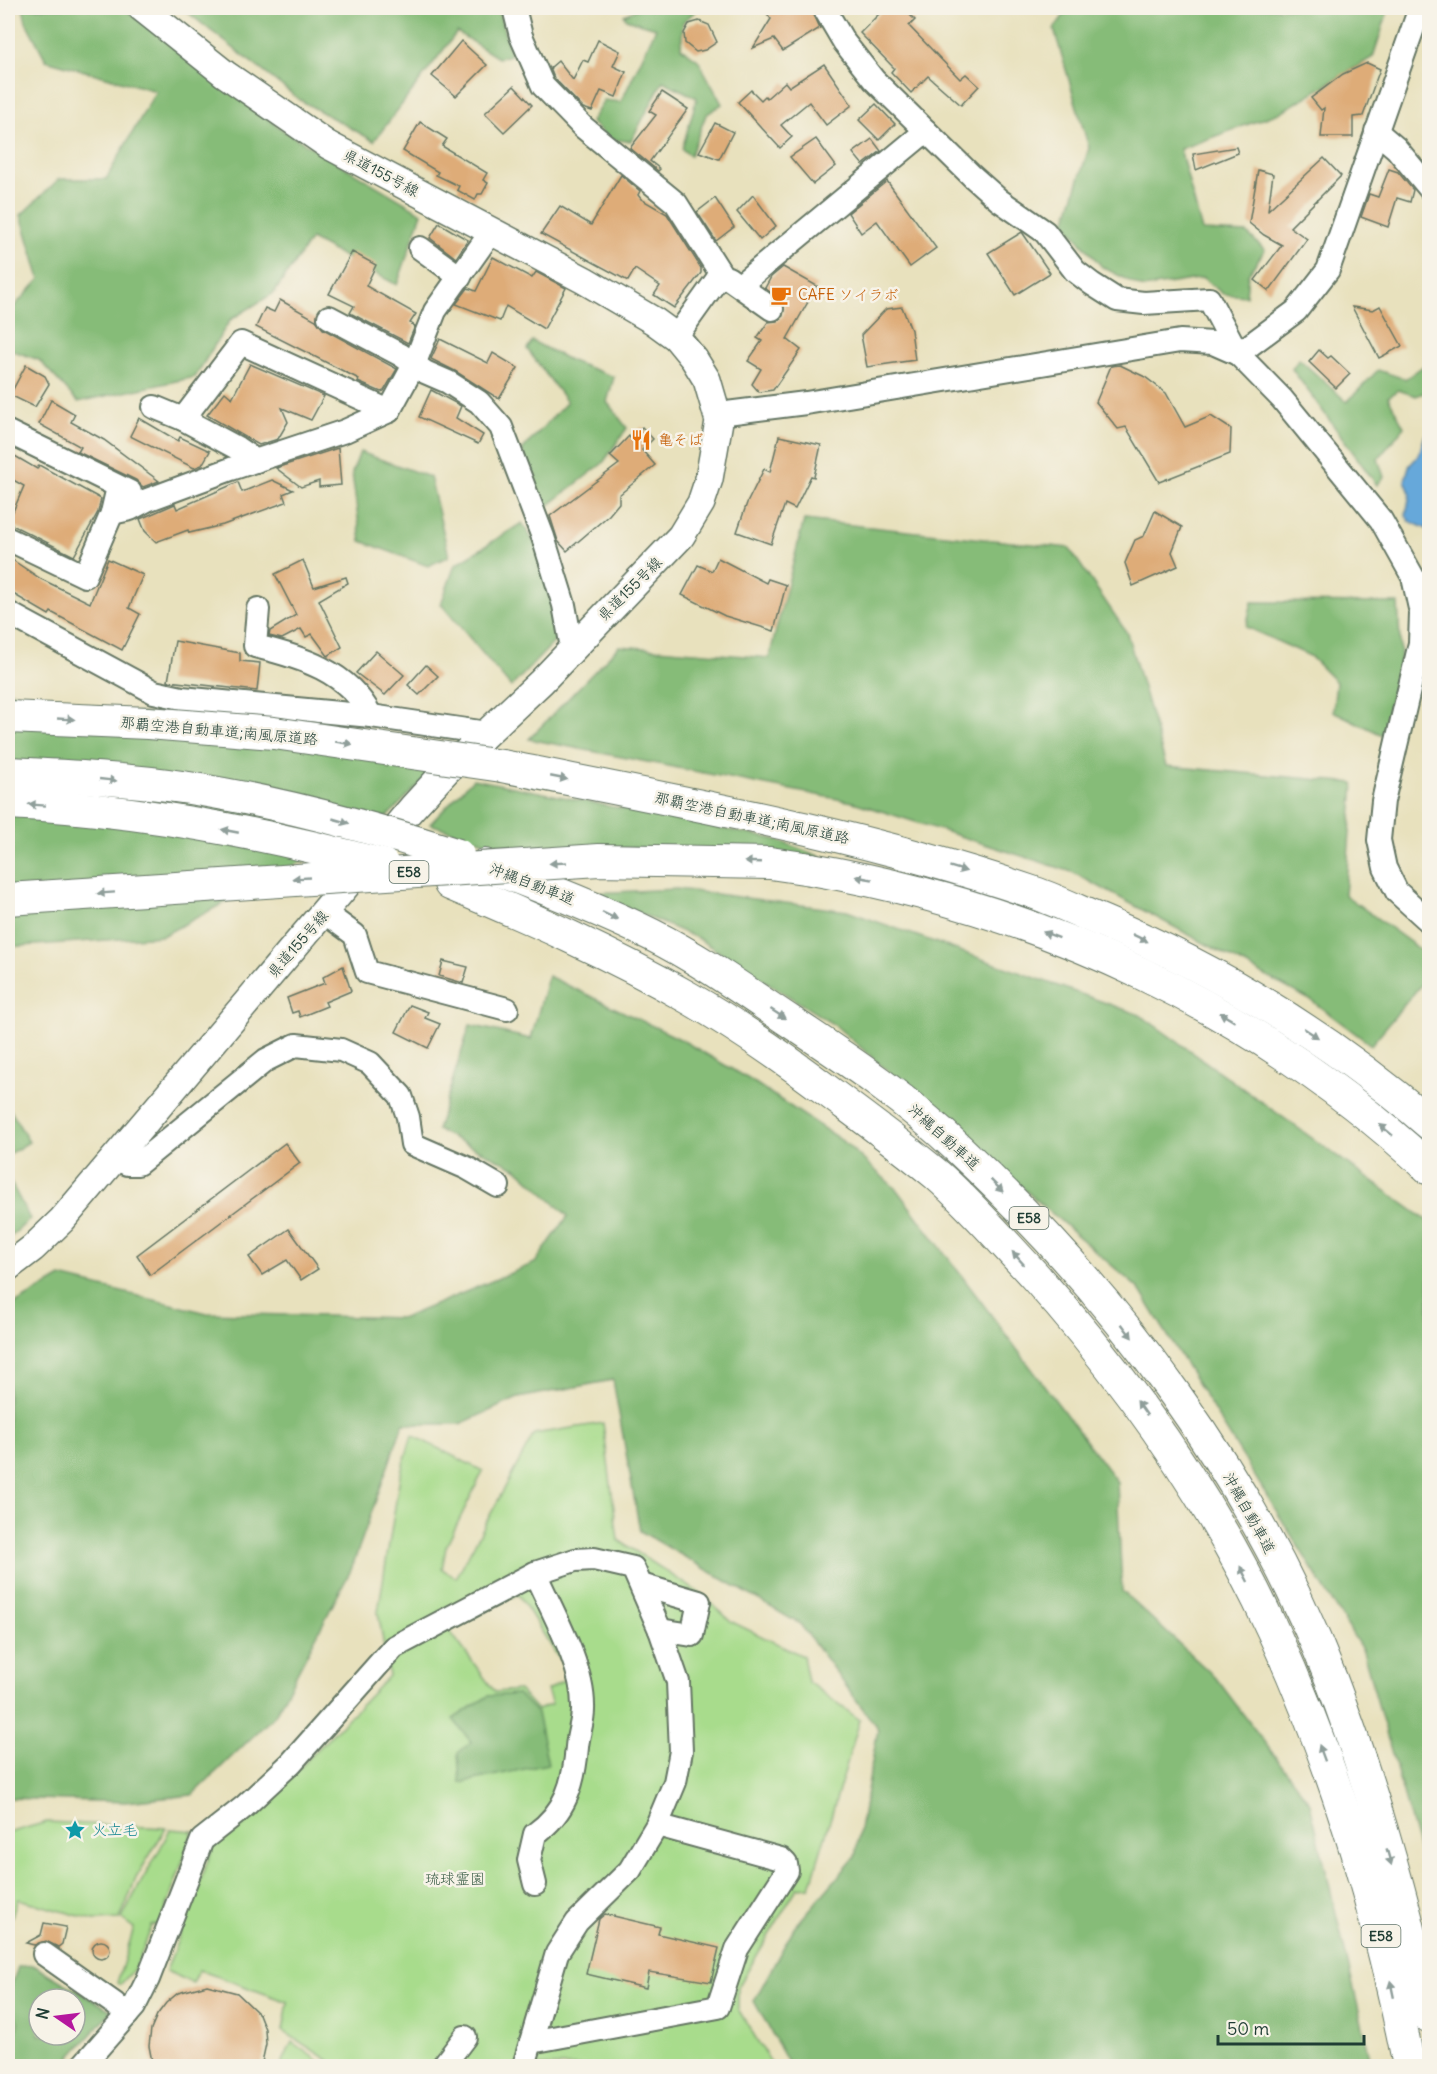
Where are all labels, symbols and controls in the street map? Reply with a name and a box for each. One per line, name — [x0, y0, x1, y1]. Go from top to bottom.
street label: 県道155号線 — [340, 145, 422, 200]
cafe icon: CAFE ソイラボ — [769, 283, 793, 307]
place label: CAFE ソイラボ — [798, 285, 898, 304]
restaurant icon: 亀そば — [629, 428, 653, 452]
place label: 亀そば — [658, 430, 703, 449]
street label: 県道155号線 — [594, 553, 666, 625]
street label: 那覇空港自動車道;南風原道路 — [119, 712, 319, 749]
one-way arrow — [56, 715, 75, 724]
one-way arrow — [334, 739, 353, 748]
one-way arrow — [550, 774, 569, 783]
one-way arrow — [98, 775, 117, 785]
street label: 那覇空港自動車道;南風原道路 — [653, 788, 851, 847]
one-way arrow — [28, 800, 47, 809]
one-way arrow — [332, 817, 350, 827]
one-way arrow — [220, 826, 239, 835]
one-way arrow — [549, 858, 568, 867]
one-way arrow — [744, 858, 763, 867]
street label: 沖縄自動車道 — [487, 859, 578, 909]
road number: E58 — [390, 861, 428, 883]
one-way arrow — [949, 865, 967, 874]
one-way arrow — [855, 873, 874, 882]
one-way arrow — [291, 874, 310, 883]
one-way arrow — [97, 888, 116, 897]
street label: 県道155号線 — [263, 906, 332, 981]
one-way arrow — [602, 911, 619, 920]
one-way arrow — [1042, 930, 1060, 939]
one-way arrow — [1132, 934, 1149, 943]
one-way arrow — [770, 1008, 787, 1019]
one-way arrow — [1219, 1012, 1235, 1023]
one-way arrow — [1302, 1027, 1318, 1039]
street label: 沖縄自動車道 — [905, 1099, 984, 1174]
one-way arrow — [1378, 1123, 1394, 1136]
one-way arrow — [989, 1179, 1003, 1193]
road number: E58 — [1010, 1207, 1048, 1229]
one-way arrow — [1012, 1251, 1025, 1266]
one-way arrow — [1120, 1323, 1133, 1339]
one-way arrow — [1136, 1401, 1148, 1417]
street label: 沖縄自動車道 — [1219, 1469, 1280, 1557]
one-way arrow — [1239, 1565, 1249, 1582]
one-way arrow — [1317, 1743, 1327, 1761]
place icon: 火立毛 — [63, 1818, 87, 1842]
place label: 火立毛 — [92, 1820, 137, 1839]
one-way arrow — [1385, 1848, 1394, 1866]
park label: 琉球霊園 — [425, 1869, 485, 1888]
road number: E58 — [1362, 1925, 1400, 1947]
one-way arrow — [1387, 1980, 1397, 1998]
north arrow — [27, 1987, 87, 2047]
text: N — [31, 2006, 53, 2021]
scale bar — [1218, 2008, 1364, 2046]
text: 50 m — [1227, 2017, 1269, 2040]

